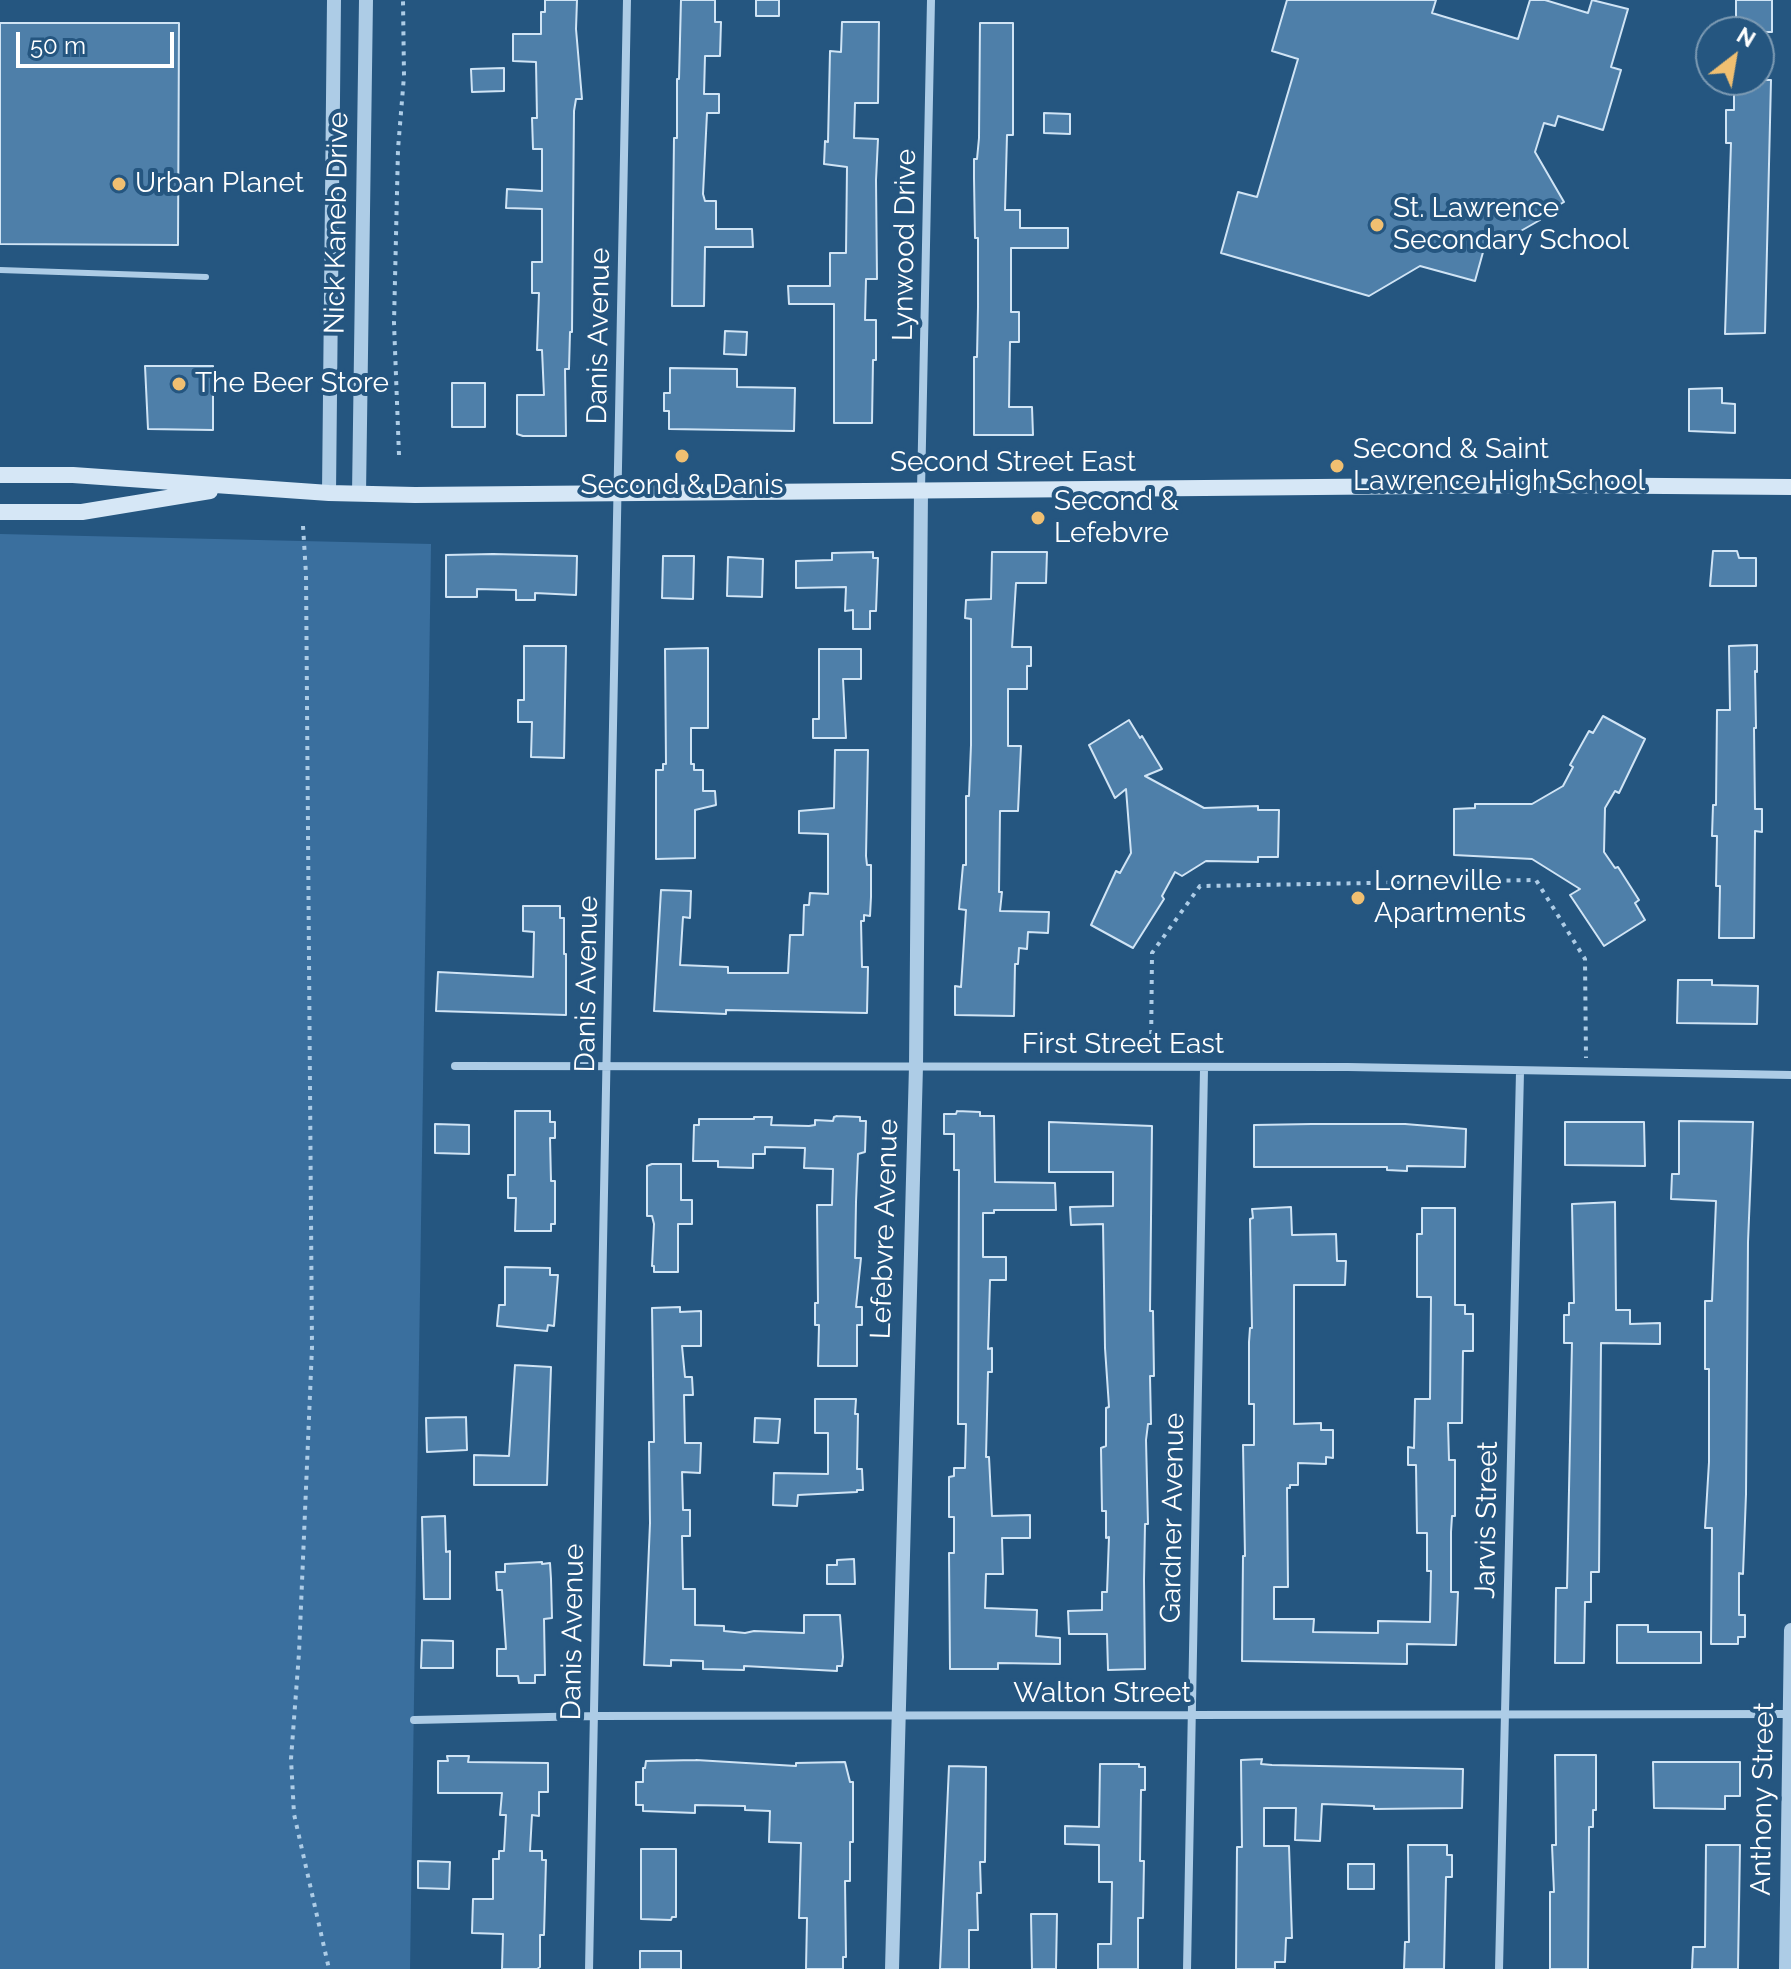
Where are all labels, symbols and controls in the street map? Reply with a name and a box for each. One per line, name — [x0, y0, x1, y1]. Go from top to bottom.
scale bar — [20, 16, 178, 66]
north arrow — [1695, 16, 1775, 96]
text: N — [1732, 22, 1760, 53]
text: 50 m — [30, 31, 86, 60]
street label: Nick Kaneb Drive — [318, 112, 356, 334]
street label: Lynwood Drive — [887, 149, 923, 341]
place label: Urban Planet — [135, 167, 304, 201]
marker: Urban Planet — [110, 175, 128, 193]
place label: St. Lawrence Secondary School — [1393, 192, 1629, 258]
marker: St. Lawrence Secondary School — [1368, 216, 1386, 234]
street label: Danis Avenue — [581, 247, 617, 425]
place label: The Beer Store — [195, 367, 389, 401]
marker: The Beer Store — [170, 375, 188, 393]
place label: Second & Saint Lawrence High School — [1353, 433, 1645, 499]
street label: Second Street East — [890, 446, 1136, 480]
marker: Second & Danis — [673, 447, 691, 465]
marker: Second & Saint Lawrence High School — [1328, 457, 1346, 475]
place label: Second & Danis — [580, 469, 784, 503]
place label: Second & Lefebvre — [1054, 485, 1179, 551]
marker: Second & Lefebvre — [1029, 509, 1047, 527]
place label: Lorneville Apartments — [1374, 865, 1526, 931]
marker: Lorneville Apartments — [1349, 889, 1367, 907]
street label: Danis Avenue — [569, 895, 605, 1073]
street label: First Street East — [1022, 1028, 1224, 1062]
street label: Lefebvre Avenue — [864, 1118, 906, 1340]
street label: Gardner Avenue — [1154, 1413, 1192, 1623]
street label: Jarvis Street — [1469, 1441, 1505, 1599]
street label: Danis Avenue — [555, 1543, 591, 1721]
street label: Walton Street — [1013, 1677, 1191, 1711]
street label: Anthony Street — [1745, 1702, 1781, 1896]

